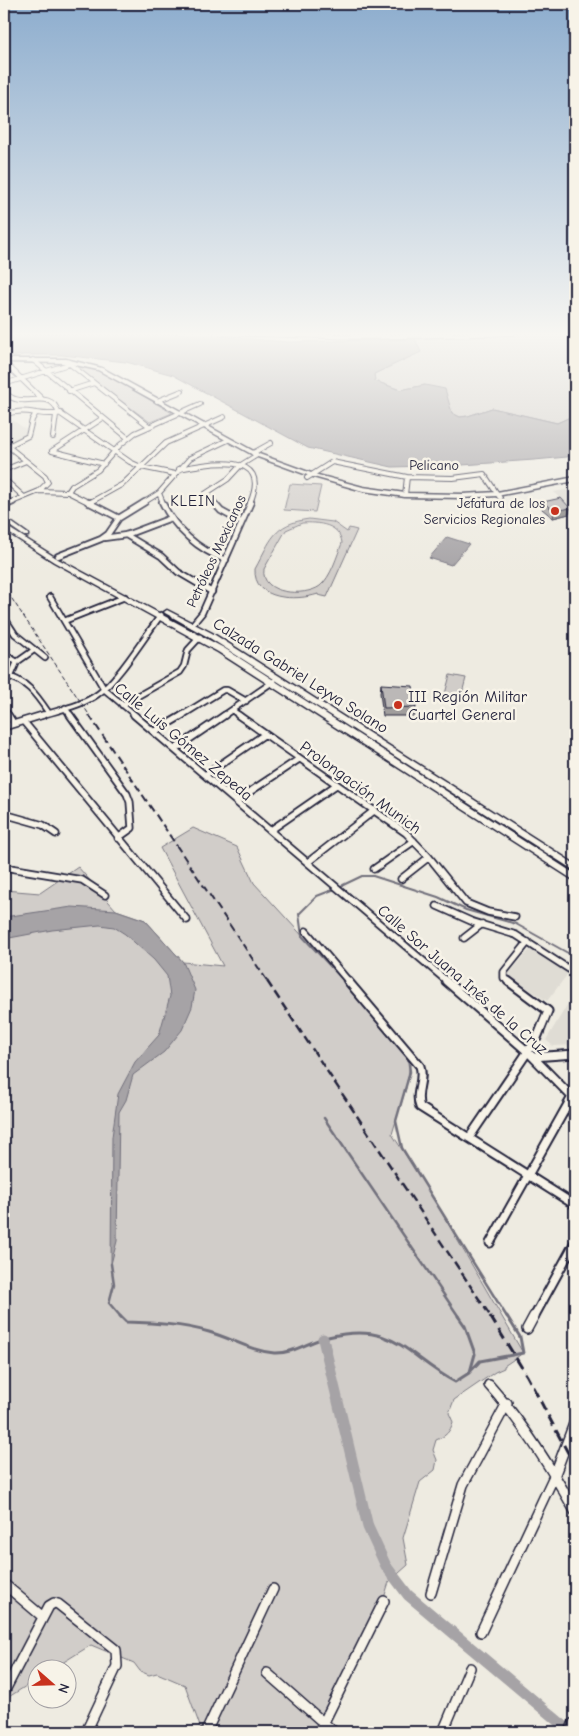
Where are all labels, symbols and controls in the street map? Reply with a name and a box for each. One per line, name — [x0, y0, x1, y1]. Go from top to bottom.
street label: Pelicano — [409, 457, 459, 474]
district label: KLEIN — [170, 492, 216, 510]
street label: Petróleos Mexicanos — [183, 492, 250, 610]
place label: Jefatura de los Servicios Regionales — [424, 495, 545, 528]
marker: Jefatura de los Servicios Regionales — [549, 505, 561, 517]
street label: Calzada Gabriel Leyva Solano — [210, 614, 391, 737]
street label: Calle Luis Gómez Zepeda — [111, 679, 256, 805]
place label: III Región Militar Cuartel General — [408, 688, 528, 724]
marker: III Región Militar Cuartel General — [392, 699, 404, 711]
street label: Prolongación Munich — [296, 738, 425, 838]
street label: Calle Sor Juana Inés de la Cruz — [374, 901, 551, 1058]
north arrow — [28, 1658, 78, 1708]
text: N — [54, 1681, 73, 1695]

